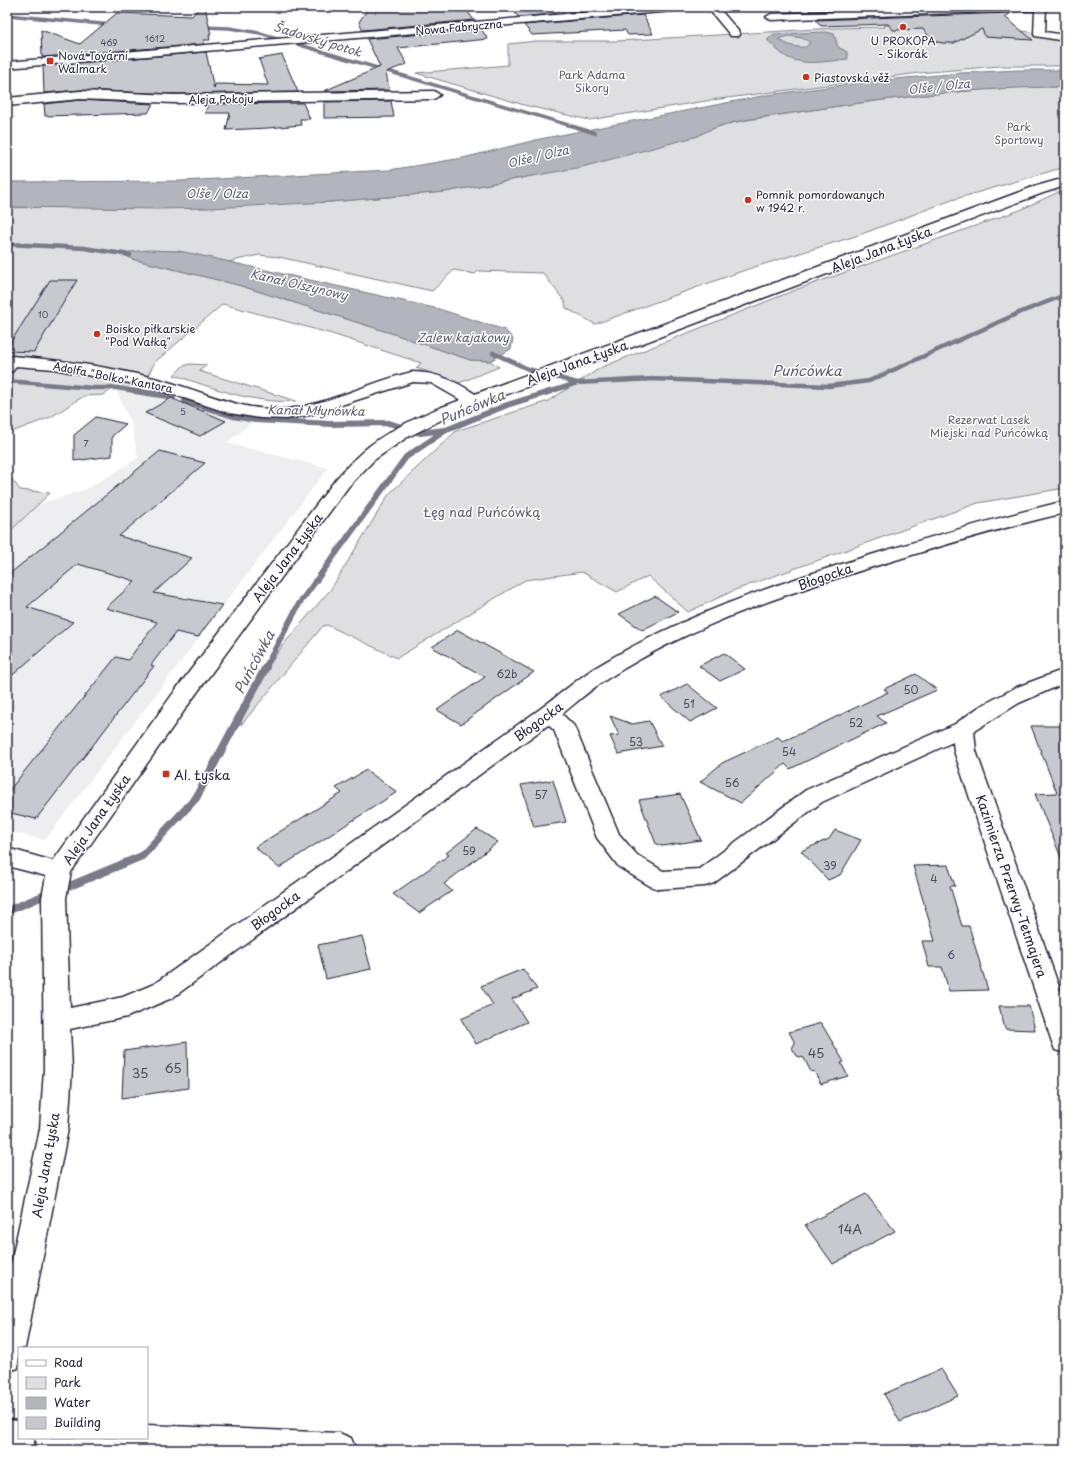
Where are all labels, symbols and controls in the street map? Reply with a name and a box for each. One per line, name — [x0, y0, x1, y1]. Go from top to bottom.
street label: Nowa Fabryczna — [415, 15, 503, 39]
water label: Šadovský potok — [272, 17, 365, 61]
marker: U PROKOPA - Sikorák — [898, 22, 908, 32]
house number: 1612 — [145, 31, 165, 45]
place label: U PROKOPA - Sikorák — [871, 32, 935, 62]
house number: 469 — [100, 35, 118, 49]
place label: Nová Tovární Walmark — [58, 47, 128, 77]
marker: Nová Tovární Walmark — [45, 56, 55, 66]
park label: Park Adama Sikory — [559, 66, 625, 96]
place label: Piastovská věž — [814, 69, 889, 86]
marker: Piastovská věž — [801, 72, 811, 82]
water label: Olše / Olza — [907, 74, 971, 98]
street label: Aleja Pokoju — [188, 90, 254, 108]
park label: Park Sportowy — [994, 118, 1044, 148]
water label: Olše / Olza — [506, 140, 571, 172]
water label: Olše / Olza — [186, 184, 249, 202]
place label: Pomnik pomordowanych w 1942 r. — [756, 186, 885, 216]
marker: Pomnik pomordowanych w 1942 r. — [743, 195, 753, 205]
street label: Aleja Jana Łyska — [828, 221, 935, 277]
water label: Kanał Olszynowy — [249, 264, 351, 304]
house number: 10 — [38, 307, 49, 321]
place label: Boisko piłkarskie "Pod Wałką" — [105, 320, 196, 350]
water label: Zalew kajakowy — [417, 328, 510, 346]
marker: Boisko piłkarskie "Pod Wałką" — [92, 329, 102, 339]
street label: Aleja Jana Łyska — [524, 335, 631, 389]
street label: Adolfa "Bolko" Kantora — [52, 357, 175, 397]
water label: Puńcówka — [772, 360, 843, 381]
water label: Puńcówka — [436, 383, 509, 430]
water label: Kanał Młynówka — [267, 400, 365, 420]
house number: 5 — [180, 404, 186, 418]
park label: Rezerwat Lasek Miejski nad Puńcówką — [930, 411, 1048, 441]
house number: 7 — [83, 436, 89, 450]
park label: Łęg nad Puńcówką — [423, 502, 541, 521]
street label: Aleja Jana Łyska — [247, 508, 327, 605]
street label: Błogocka — [795, 558, 856, 594]
water label: Puńcówka — [228, 625, 280, 698]
house number: 62b — [497, 665, 517, 682]
house number: 50 — [903, 681, 919, 698]
house number: 51 — [683, 695, 695, 712]
street label: Błogocka — [510, 696, 567, 745]
house number: 52 — [849, 714, 863, 731]
house number: 53 — [629, 733, 643, 750]
house number: 54 — [782, 743, 796, 760]
place label: Al. Łyska — [174, 765, 231, 784]
street label: Aleja Jana Łyska — [58, 769, 135, 868]
marker: Al. Łyska — [161, 769, 171, 779]
house number: 56 — [725, 774, 740, 791]
house number: 57 — [534, 786, 548, 803]
street label: Kazimierza Przerwy-Tetmajera — [972, 792, 1052, 980]
house number: 59 — [462, 842, 476, 859]
house number: 39 — [823, 857, 837, 874]
house number: 4 — [930, 870, 938, 887]
street label: Błogocka — [247, 885, 304, 934]
house number: 6 — [947, 946, 955, 963]
house number: 45 — [808, 1043, 824, 1062]
house number: 65 — [164, 1058, 182, 1077]
house number: 35 — [132, 1063, 148, 1082]
street label: Aleja Jana Łyska — [26, 1110, 64, 1219]
house number: 14A — [838, 1219, 862, 1238]
legend — [18, 1347, 148, 1439]
text: Road — [54, 1353, 83, 1371]
text: Park — [54, 1373, 81, 1391]
text: Water — [54, 1393, 91, 1411]
text: Building — [54, 1413, 101, 1431]

